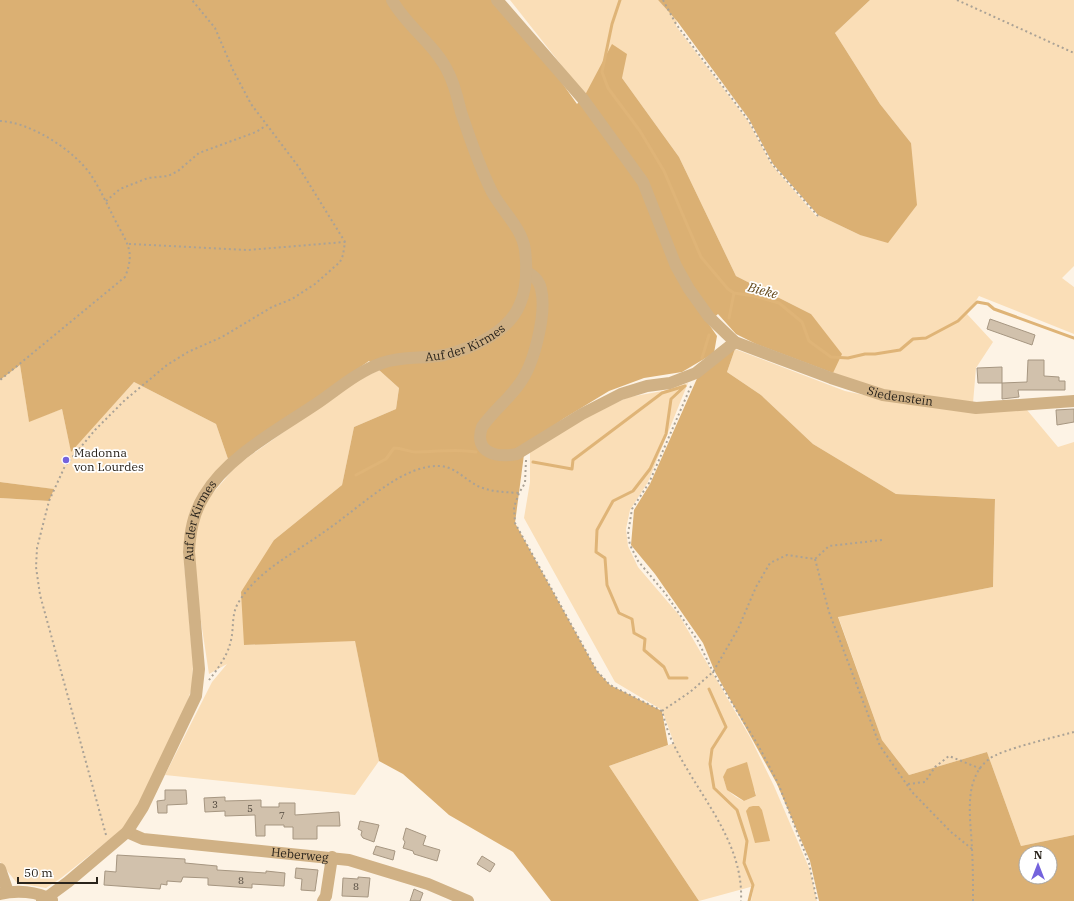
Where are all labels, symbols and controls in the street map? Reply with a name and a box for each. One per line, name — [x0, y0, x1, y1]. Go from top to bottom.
water label: Bieke — [745, 278, 780, 303]
street label: Auf der Kirmes — [424, 321, 508, 364]
street label: Siedenstein — [865, 382, 934, 409]
place label: Madonna von Lourdes — [74, 445, 144, 474]
marker: Madonna von Lourdes — [61, 455, 71, 465]
street label: Auf der Kirmes — [181, 477, 219, 562]
house number: 3 — [212, 798, 218, 811]
house number: 5 — [247, 802, 253, 815]
house number: 7 — [279, 809, 285, 822]
street label: Heberweg — [270, 844, 330, 865]
north arrow — [1018, 845, 1058, 885]
text: N — [1034, 848, 1043, 862]
scale bar — [18, 859, 97, 885]
text: 50 m — [24, 865, 53, 880]
house number: 8 — [238, 874, 244, 887]
house number: 8 — [353, 880, 359, 893]

